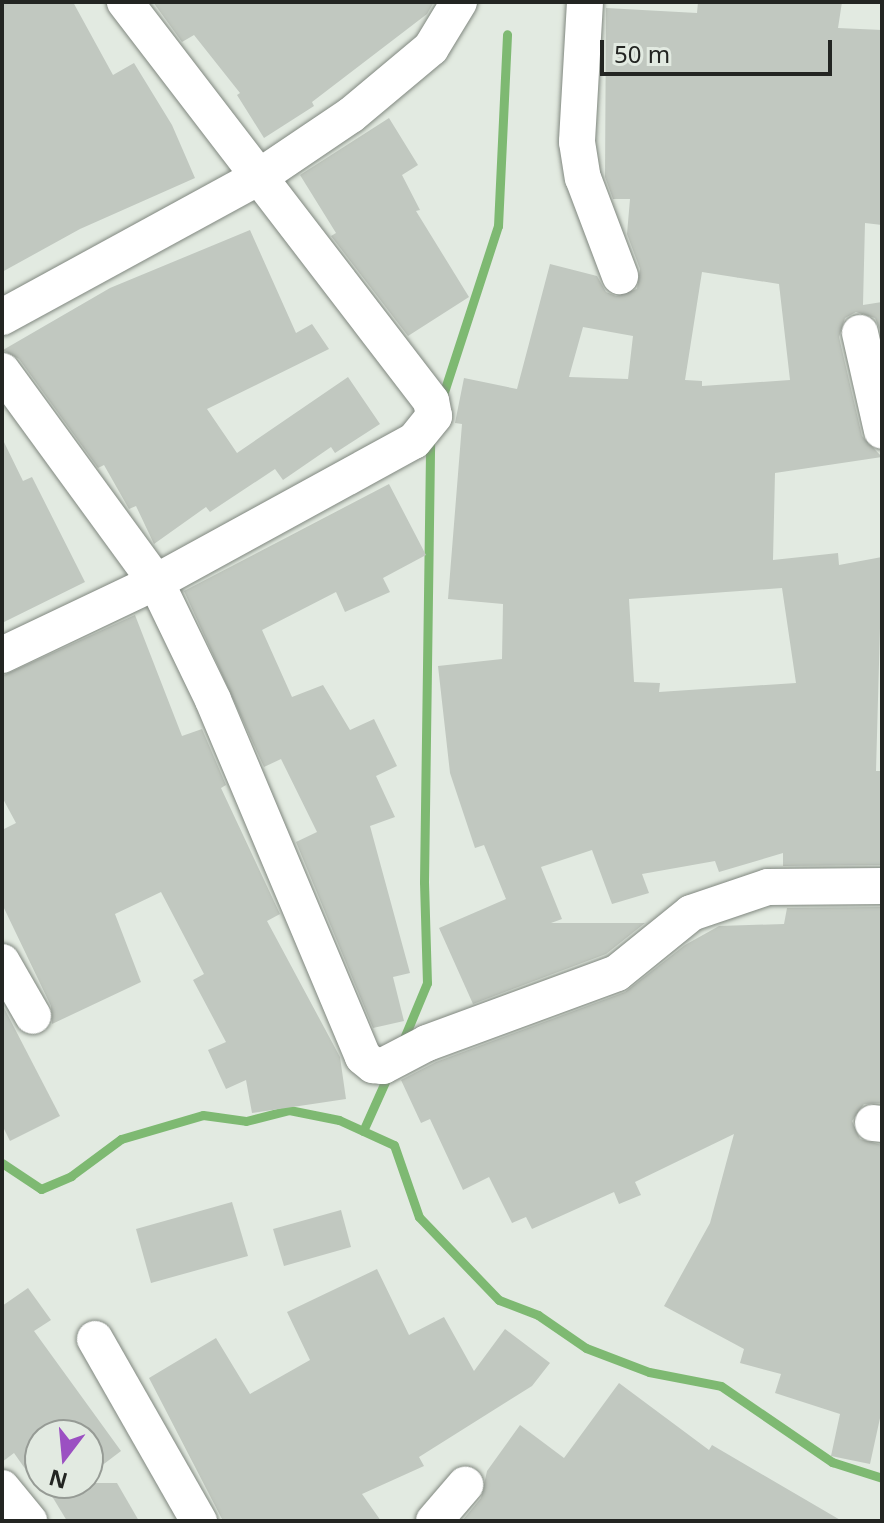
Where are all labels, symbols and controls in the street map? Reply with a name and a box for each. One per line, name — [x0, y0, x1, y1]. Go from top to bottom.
scale bar — [604, 24, 836, 74]
text: 50 m — [614, 37, 670, 70]
north arrow — [24, 1419, 104, 1499]
text: N — [45, 1463, 71, 1497]

